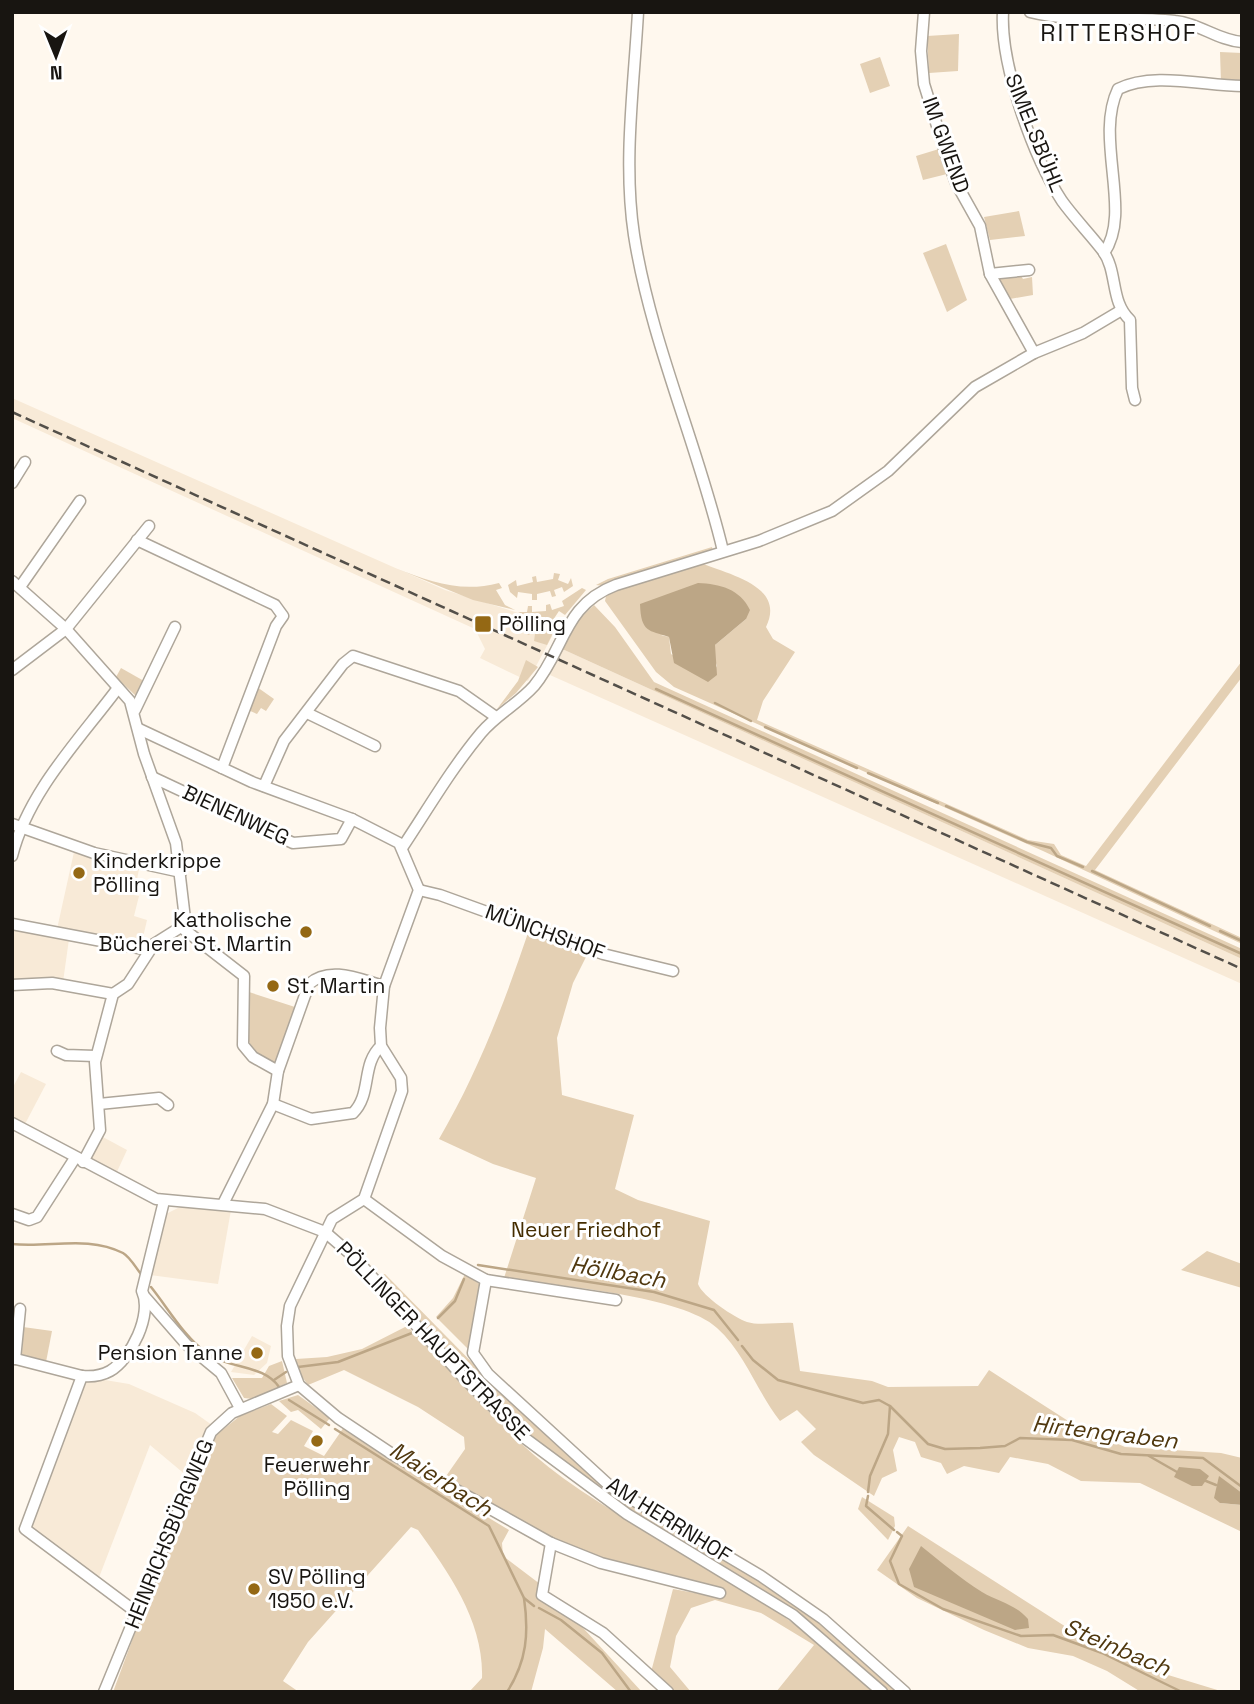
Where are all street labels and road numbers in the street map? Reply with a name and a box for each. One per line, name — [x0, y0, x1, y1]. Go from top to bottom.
street label: SIMELSBÜHL — [999, 70, 1071, 196]
street label: IM GWEND — [917, 93, 976, 197]
street label: BIENENWEG — [179, 778, 294, 851]
street label: MÜNCHSHOF — [482, 897, 609, 966]
street label: PÖLLINGER HAUPTSTRASSE — [331, 1235, 536, 1446]
street label: HEINRICHSBÜRGWEG — [118, 1435, 219, 1633]
street label: AM HERRNHOF — [602, 1470, 737, 1569]

